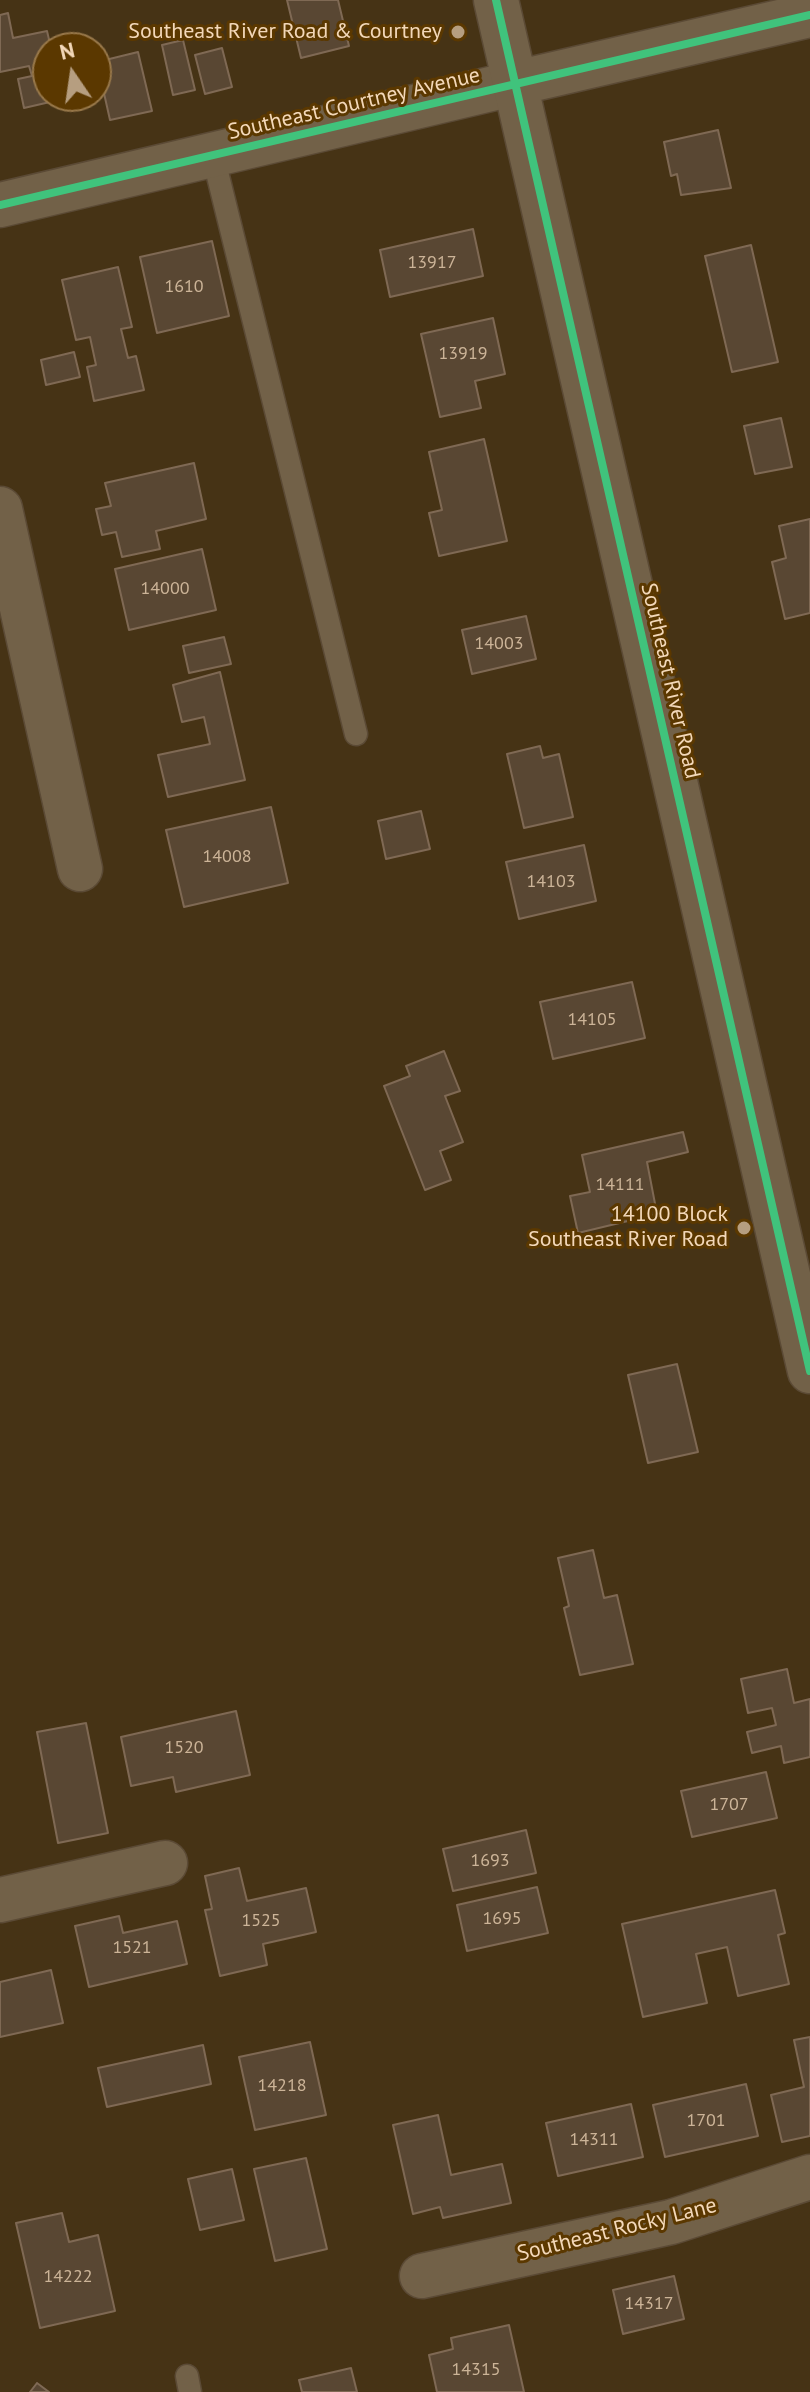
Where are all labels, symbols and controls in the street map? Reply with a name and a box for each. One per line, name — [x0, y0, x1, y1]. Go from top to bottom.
place label: Southeast River Road & Courtney — [128, 19, 442, 45]
marker: Southeast River Road & Courtney — [449, 23, 467, 41]
north arrow — [32, 32, 112, 112]
text: N — [57, 35, 77, 66]
street label: Southeast Courtney Avenue — [225, 62, 483, 146]
house number: 13917 — [407, 252, 457, 274]
house number: 1610 — [164, 276, 204, 298]
house number: 13919 — [438, 343, 488, 365]
house number: 14000 — [140, 578, 190, 600]
street label: Southeast River Road — [635, 581, 705, 781]
house number: 14003 — [474, 633, 524, 655]
house number: 14008 — [202, 846, 252, 868]
house number: 14103 — [526, 871, 576, 893]
house number: 14105 — [567, 1009, 617, 1031]
house number: 14111 — [595, 1174, 645, 1196]
place label: 14100 Block Southeast River Road — [528, 1202, 728, 1254]
marker: 14100 Block Southeast River Road — [735, 1219, 753, 1237]
house number: 1520 — [164, 1737, 204, 1759]
house number: 1707 — [709, 1794, 749, 1816]
house number: 1693 — [470, 1850, 510, 1872]
house number: 1695 — [482, 1908, 522, 1930]
house number: 1525 — [241, 1910, 281, 1932]
house number: 1521 — [112, 1937, 152, 1959]
house number: 14218 — [257, 2075, 307, 2097]
house number: 1701 — [686, 2110, 726, 2132]
house number: 14311 — [569, 2129, 619, 2151]
street label: Southeast Rocky Lane — [514, 2192, 720, 2268]
house number: 14222 — [43, 2266, 93, 2288]
house number: 14317 — [624, 2293, 674, 2315]
house number: 14315 — [451, 2359, 501, 2381]

